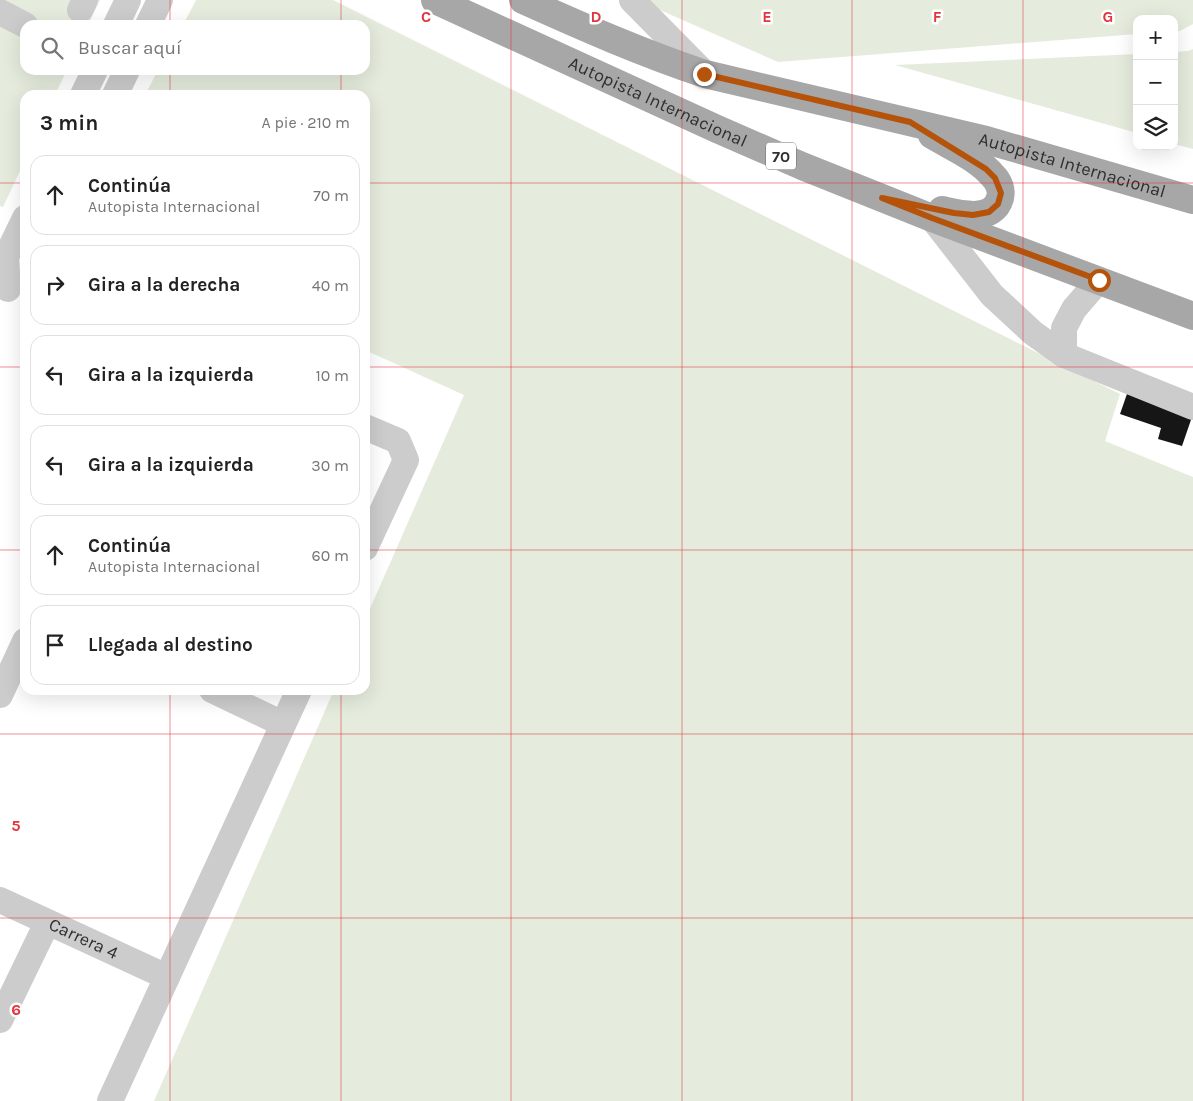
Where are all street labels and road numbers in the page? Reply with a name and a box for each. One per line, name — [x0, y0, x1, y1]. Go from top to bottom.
street label: Autopista Internacional — [565, 52, 751, 152]
street label: Autopista Internacional — [977, 128, 1168, 203]
road number: 70 — [766, 142, 796, 170]
street label: Carrera 4 — [45, 913, 122, 964]

